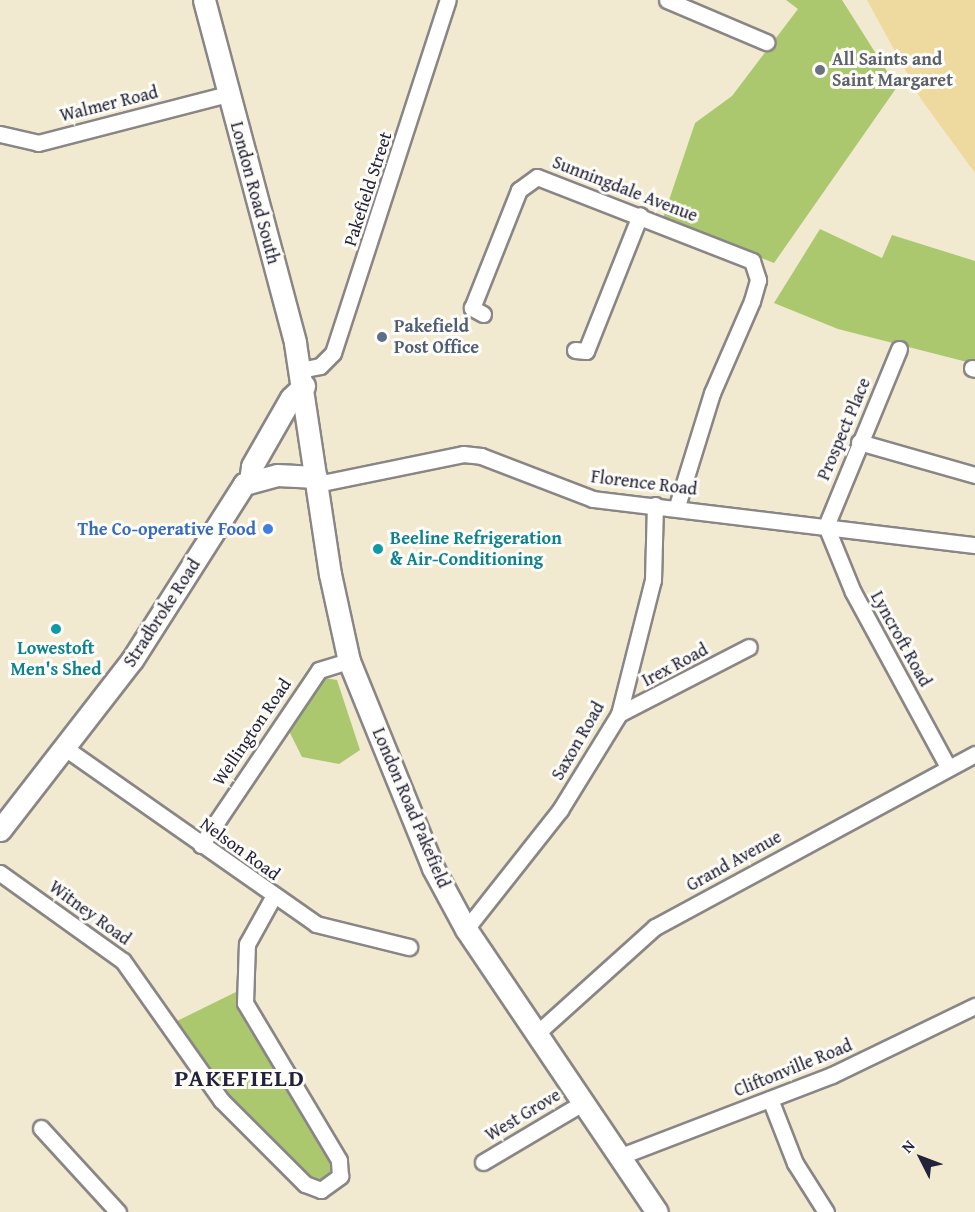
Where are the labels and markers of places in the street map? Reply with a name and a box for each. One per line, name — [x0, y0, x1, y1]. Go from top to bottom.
place label: All Saints and Saint Margaret — [832, 49, 953, 92]
marker: All Saints and Saint Margaret — [813, 63, 827, 77]
place label: Pakefield Post Office — [394, 316, 479, 358]
marker: Pakefield Post Office — [375, 330, 389, 344]
place label: The Co-operative Food — [78, 518, 256, 540]
marker: The Co-operative Food — [261, 522, 275, 536]
place label: Beeline Refrigeration & Air-Conditioning — [390, 528, 562, 570]
marker: Beeline Refrigeration & Air-Conditioning — [371, 542, 385, 556]
marker: Lowestoft Men's Shed — [49, 622, 63, 636]
place label: Lowestoft Men's Shed — [11, 638, 101, 680]

